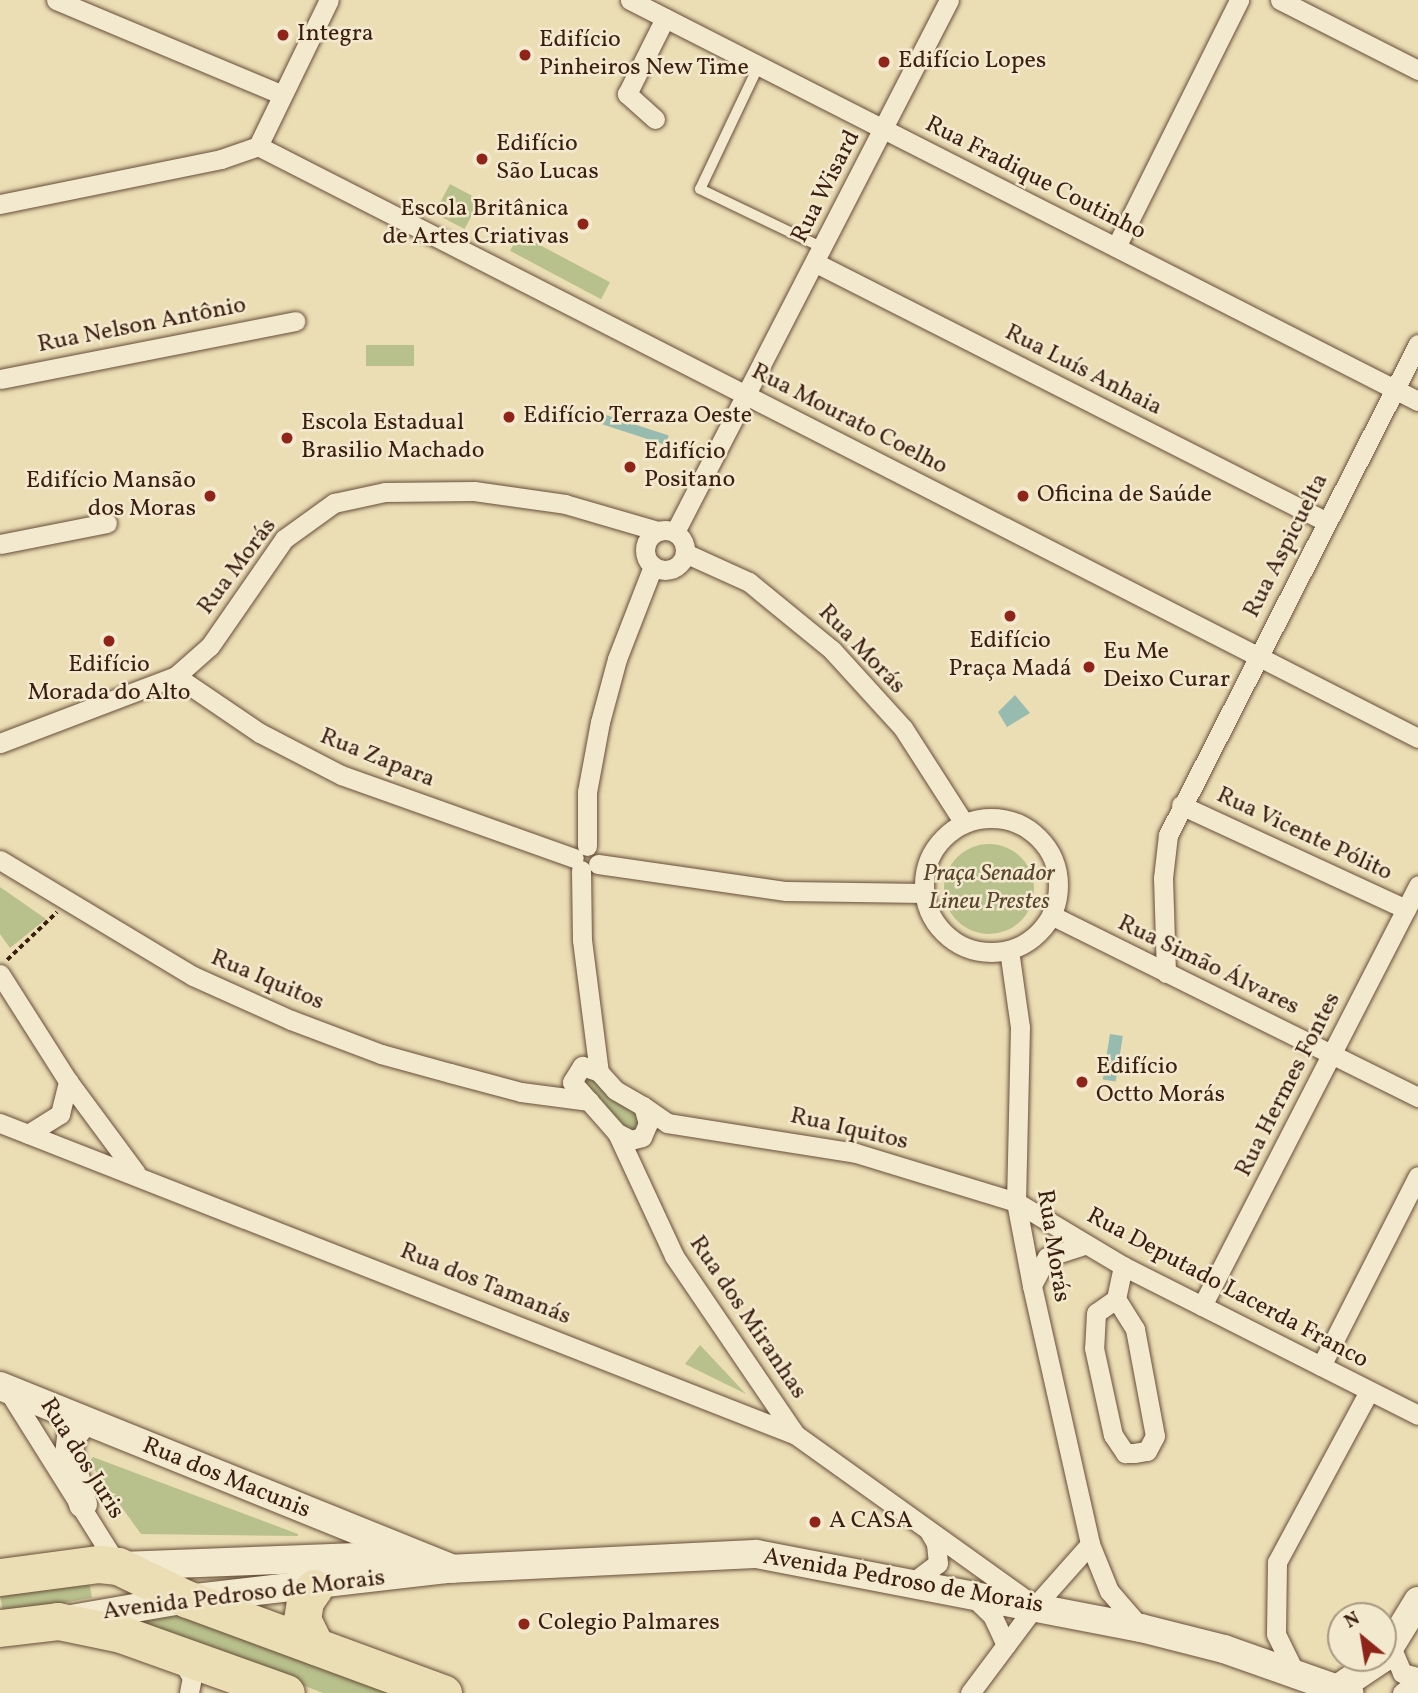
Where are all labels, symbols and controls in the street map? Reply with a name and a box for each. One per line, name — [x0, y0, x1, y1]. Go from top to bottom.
place label: Integra — [297, 21, 374, 49]
marker: Integra — [275, 27, 291, 43]
place label: Edifício Pinheiros New Time — [539, 27, 750, 83]
marker: Edifício Pinheiros New Time — [517, 47, 533, 63]
place label: Edifício Lopes — [898, 48, 1046, 76]
marker: Edifício Lopes — [876, 54, 892, 70]
street label: Rua Fradique Coutinho — [920, 111, 1150, 247]
street label: Rua Wisard — [786, 126, 868, 248]
place label: Edifício São Lucas — [496, 131, 599, 187]
marker: Edifício São Lucas — [474, 151, 490, 167]
place label: Escola Britânica de Artes Criativas — [383, 196, 569, 252]
marker: Escola Britânica de Artes Criativas — [575, 216, 591, 232]
street label: Rua Nelson Antônio — [35, 292, 249, 360]
street label: Rua Luís Anhaia — [1000, 319, 1166, 423]
street label: Rua Mourato Coelho — [746, 358, 952, 482]
place label: Edifício Terraza Oeste — [523, 403, 753, 431]
marker: Edifício Terraza Oeste — [501, 409, 517, 425]
place label: Escola Estadual Brasilio Machado — [301, 410, 484, 466]
marker: Escola Estadual Brasilio Machado — [279, 430, 295, 446]
place label: Edifício Positano — [644, 439, 735, 495]
marker: Edifício Positano — [622, 459, 638, 475]
place label: Edifício Mansão dos Moras — [26, 468, 196, 524]
street label: Rua Aspicuelta — [1238, 469, 1336, 623]
place label: Oficina de Saúde — [1037, 482, 1212, 510]
marker: Edifício Mansão dos Moras — [202, 488, 218, 504]
marker: Oficina de Saúde — [1015, 488, 1031, 504]
street label: Rua Morás — [192, 513, 284, 621]
street label: Rua Morás — [811, 599, 911, 701]
marker: Edifício Praça Madá — [1002, 608, 1018, 624]
place label: Edifício Praça Madá — [948, 628, 1072, 684]
marker: Edifício Morada do Alto — [101, 633, 117, 649]
place label: Eu Me Deixo Curar — [1103, 639, 1230, 695]
place label: Edifício Morada do Alto — [27, 652, 191, 708]
marker: Eu Me Deixo Curar — [1081, 659, 1097, 675]
street label: Rua Zapara — [315, 723, 439, 795]
street label: Rua Vicente Pólito — [1211, 782, 1397, 888]
park label: Praça Senador Lineu Prestes — [923, 861, 1055, 917]
street label: Rua Simão Álvares — [1113, 910, 1303, 1022]
street label: Rua Iquitos — [206, 944, 328, 1018]
street label: Rua Hermes Fontes — [1230, 988, 1348, 1182]
place label: Edifício Octto Morás — [1096, 1054, 1225, 1110]
marker: Edifício Octto Morás — [1074, 1074, 1090, 1090]
street label: Rua Iquitos — [787, 1102, 911, 1158]
street label: Rua Morás — [1029, 1188, 1075, 1304]
street label: Rua Deputado Lacerda Franco — [1081, 1202, 1373, 1376]
street label: Rua dos Miranhas — [682, 1231, 812, 1405]
street label: Rua dos Tamanás — [395, 1237, 575, 1333]
street label: Rua dos Juris — [32, 1393, 130, 1525]
street label: Rua dos Macunis — [138, 1432, 314, 1526]
place label: A CASA — [829, 1508, 913, 1536]
marker: A CASA — [807, 1514, 823, 1530]
street label: Avenida Pedroso de Morais — [761, 1543, 1045, 1621]
street label: Avenida Pedroso de Morais — [101, 1564, 387, 1628]
north arrow — [1327, 1602, 1397, 1672]
text: N — [1340, 1606, 1365, 1635]
place label: Colegio Palmares — [538, 1610, 720, 1638]
marker: Colegio Palmares — [516, 1616, 532, 1632]

